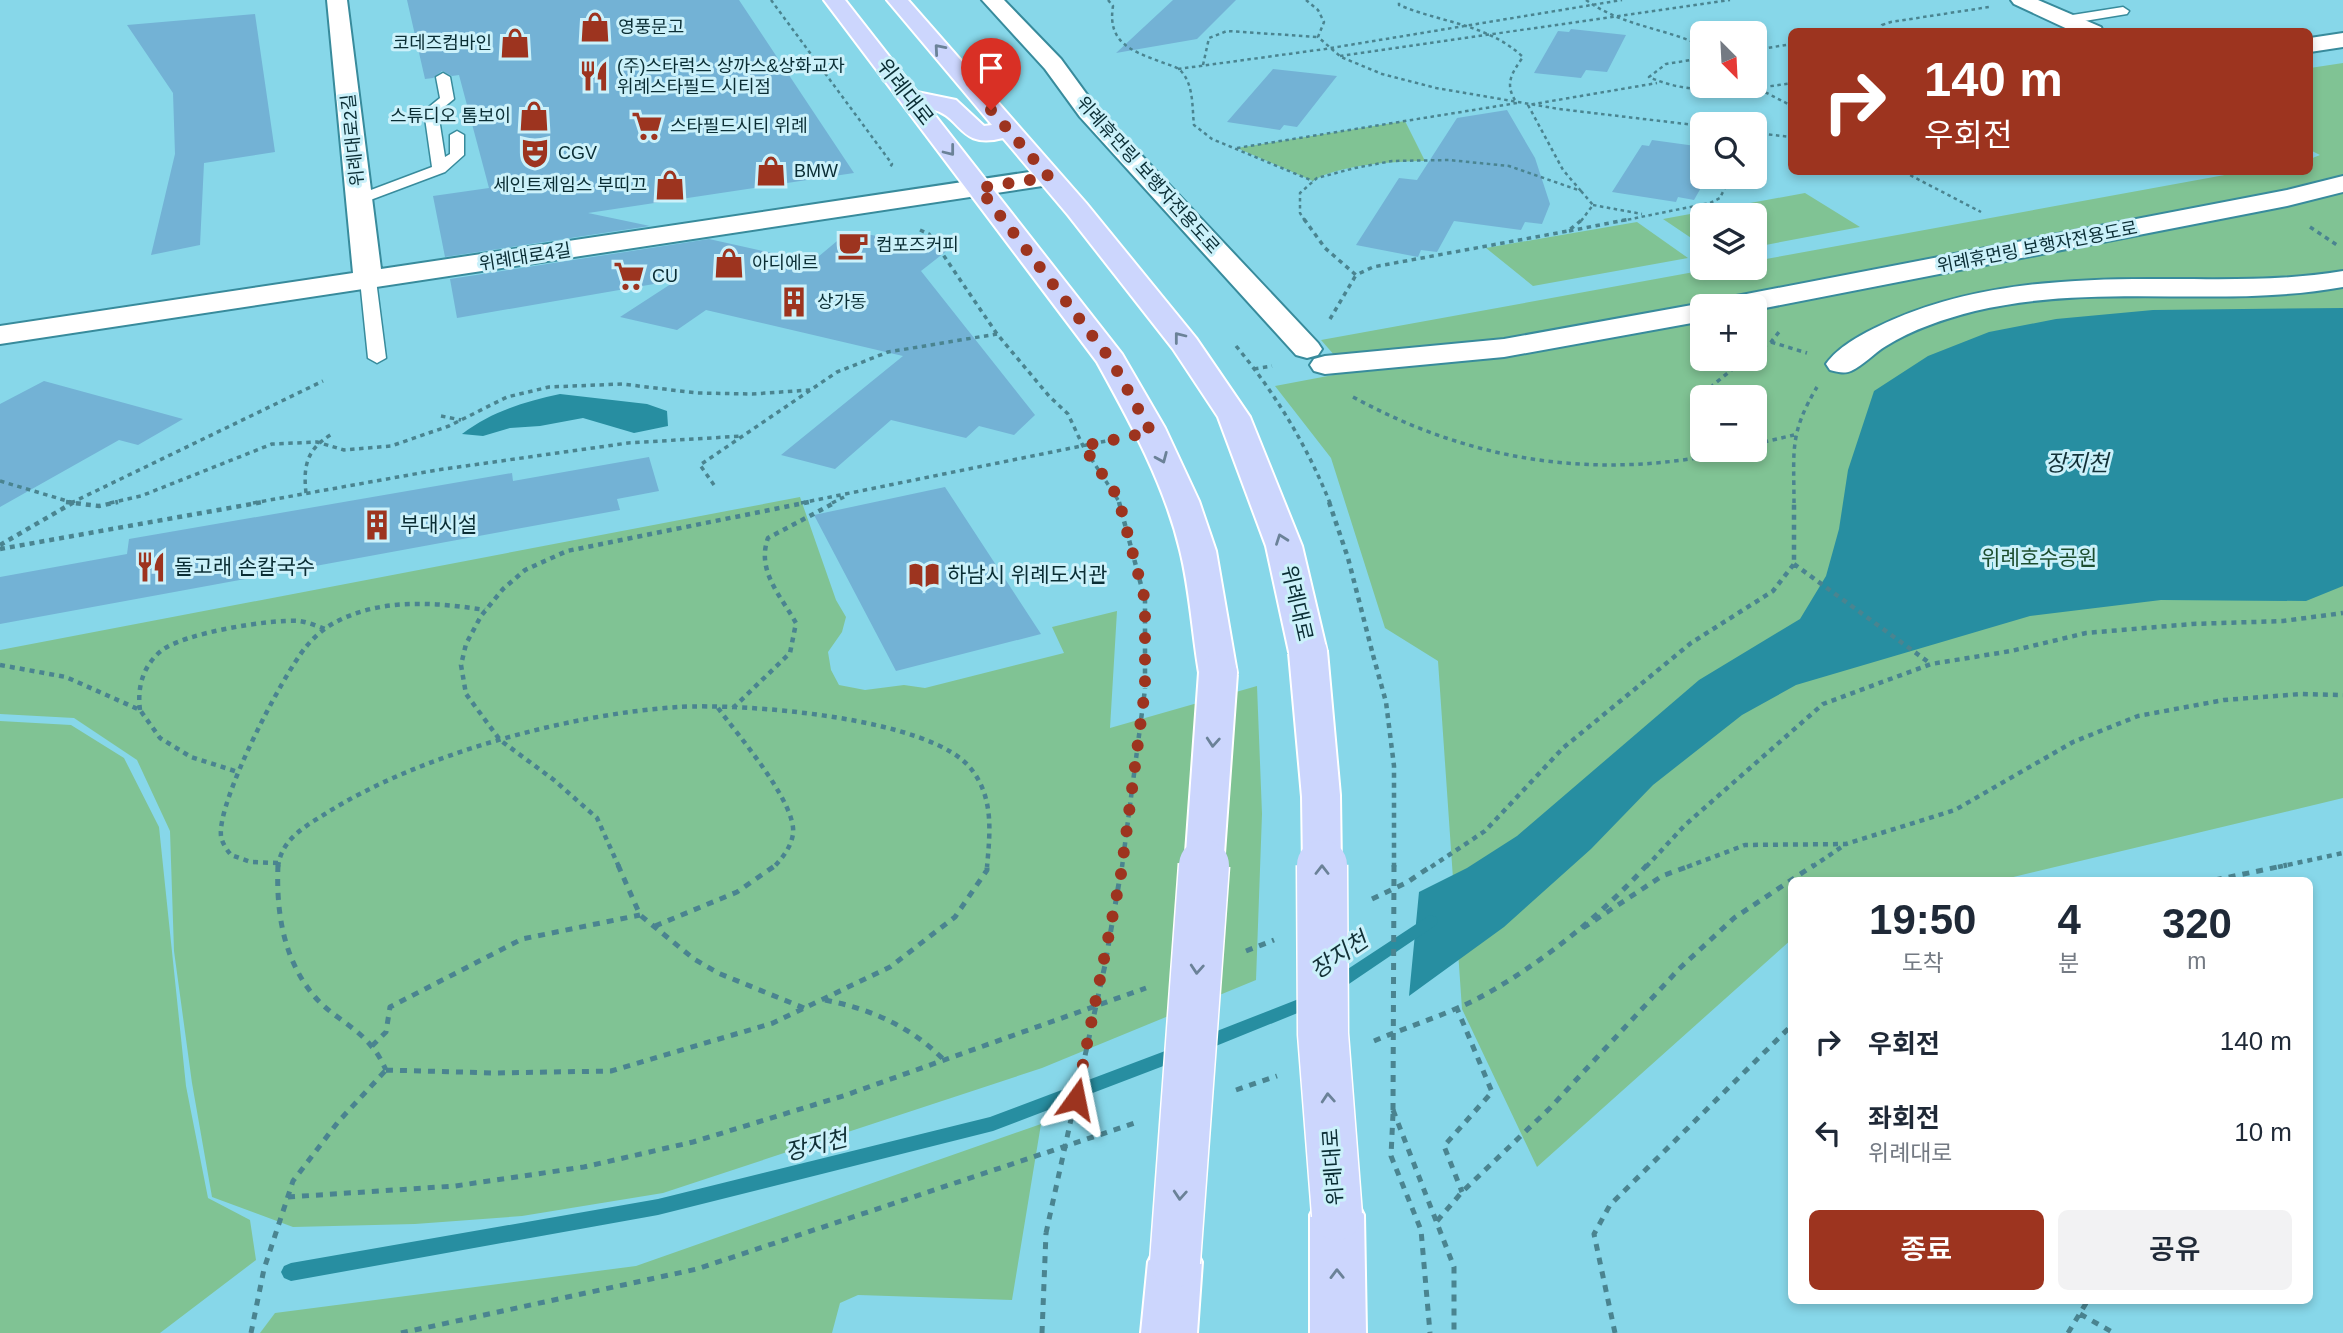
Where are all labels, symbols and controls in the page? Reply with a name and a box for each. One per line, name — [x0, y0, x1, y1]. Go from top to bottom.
shop icon: 영풍문고 — [578, 10, 612, 44]
place label: 영풍문고 — [618, 17, 684, 37]
north arrow — [1690, 21, 1768, 98]
map controls — [1690, 21, 1767, 462]
shop icon: 코데즈컴바인 — [498, 26, 532, 60]
place label: 코데즈컴바인 — [393, 33, 492, 53]
pin — [961, 38, 1021, 110]
one-way arrow — [935, 45, 947, 58]
icon: arrive — [972, 49, 1010, 87]
text: 140 m — [1924, 52, 2063, 106]
street label: 위례대로 — [873, 54, 938, 129]
place label: (주)스타럭스 상까스&상화교자 위례스타필드 시티점 — [617, 56, 845, 97]
icon: right — [1809, 56, 1900, 147]
restaurant icon: (주)스타럭스 상까스&상화교자 위례스타필드 시티점 — [577, 59, 611, 93]
street label: 위례대로2길 — [338, 93, 368, 187]
street label: 위례휴먼링 보행자전용도로 — [1072, 93, 1224, 257]
shop icon: 스튜디오 톰보이 — [517, 99, 551, 133]
place label: 스튜디오 톰보이 — [390, 106, 511, 126]
supermarket icon: 스타필드시티 위례 — [630, 109, 664, 143]
button: search — [1690, 112, 1767, 189]
place label: 스타필드시티 위례 — [670, 116, 807, 136]
text: 우회전 — [1924, 117, 2012, 153]
theatre icon: CGV — [518, 136, 552, 170]
place label: CGV — [558, 143, 597, 163]
one-way arrow — [942, 143, 955, 156]
shop icon: BMW — [754, 154, 788, 188]
place label: BMW — [794, 161, 838, 181]
shop icon: 세인트제임스 부띠끄 — [653, 168, 687, 202]
place label: 세인트제임스 부띠끄 — [493, 175, 647, 195]
button: layers — [1690, 203, 1767, 280]
street label: 위례휴먼링 보행자전용도로 — [1935, 218, 2139, 276]
cafe icon: 컴포즈커피 — [836, 228, 870, 262]
place label: 컴포즈커피 — [876, 235, 959, 255]
street label: 위례대로4길 — [478, 240, 572, 274]
shop icon: 아디에르 — [712, 246, 746, 280]
place label: 아디에르 — [752, 253, 818, 273]
supermarket icon: CU — [612, 259, 646, 293]
place label: CU — [652, 266, 678, 286]
building icon: 상가동 — [777, 285, 811, 319]
place label: 상가동 — [817, 292, 867, 312]
button: + — [1690, 294, 1767, 371]
one-way arrow — [1175, 332, 1188, 345]
button: − — [1690, 385, 1767, 462]
water label: 장지천 — [2045, 450, 2112, 476]
one-way arrow — [1154, 451, 1168, 463]
building icon: 부대시설 — [360, 508, 394, 542]
place label: 부대시설 — [400, 513, 477, 536]
one-way arrow — [1275, 533, 1289, 545]
park label: 위례호수공원 — [1981, 546, 2097, 569]
restaurant icon: 돌고래 손칼국수 — [134, 550, 168, 584]
place label: 돌고래 손칼국수 — [174, 555, 315, 578]
library icon: 하남시 위례도서관 — [907, 558, 941, 592]
place label: 하남시 위례도서관 — [947, 563, 1107, 586]
street label: 위례대로 — [1278, 563, 1317, 643]
one-way arrow — [1206, 736, 1221, 747]
one-way arrow — [1314, 865, 1330, 875]
text: 19:50 — [1869, 896, 1976, 943]
text: 4 — [2057, 896, 2081, 943]
text: 320 — [2162, 900, 2232, 947]
water label: 장지천 — [1305, 925, 1375, 984]
text: m — [2187, 948, 2207, 974]
text: 도착 — [1902, 950, 1944, 976]
text: 분 — [2059, 950, 2080, 976]
one-way arrow — [1190, 963, 1205, 974]
icon: right — [1809, 1023, 1847, 1061]
text: 140 m — [2220, 1026, 2292, 1056]
text: 우회전 — [1868, 1029, 1940, 1059]
position arrow — [1039, 1062, 1113, 1136]
one-way arrow — [1321, 1092, 1336, 1103]
text: 좌회전 — [1868, 1103, 1940, 1133]
icon: left — [1809, 1114, 1847, 1152]
text: 10 m — [2234, 1117, 2292, 1147]
water label: 장지천 — [782, 1124, 853, 1165]
street label: 위례대로 — [1318, 1128, 1347, 1206]
text: 위례대로 — [1868, 1140, 1953, 1166]
one-way arrow — [1173, 1190, 1188, 1201]
button: 종료 — [1809, 1210, 2044, 1290]
button: 공유 — [2058, 1210, 2292, 1290]
one-way arrow — [1330, 1268, 1345, 1279]

